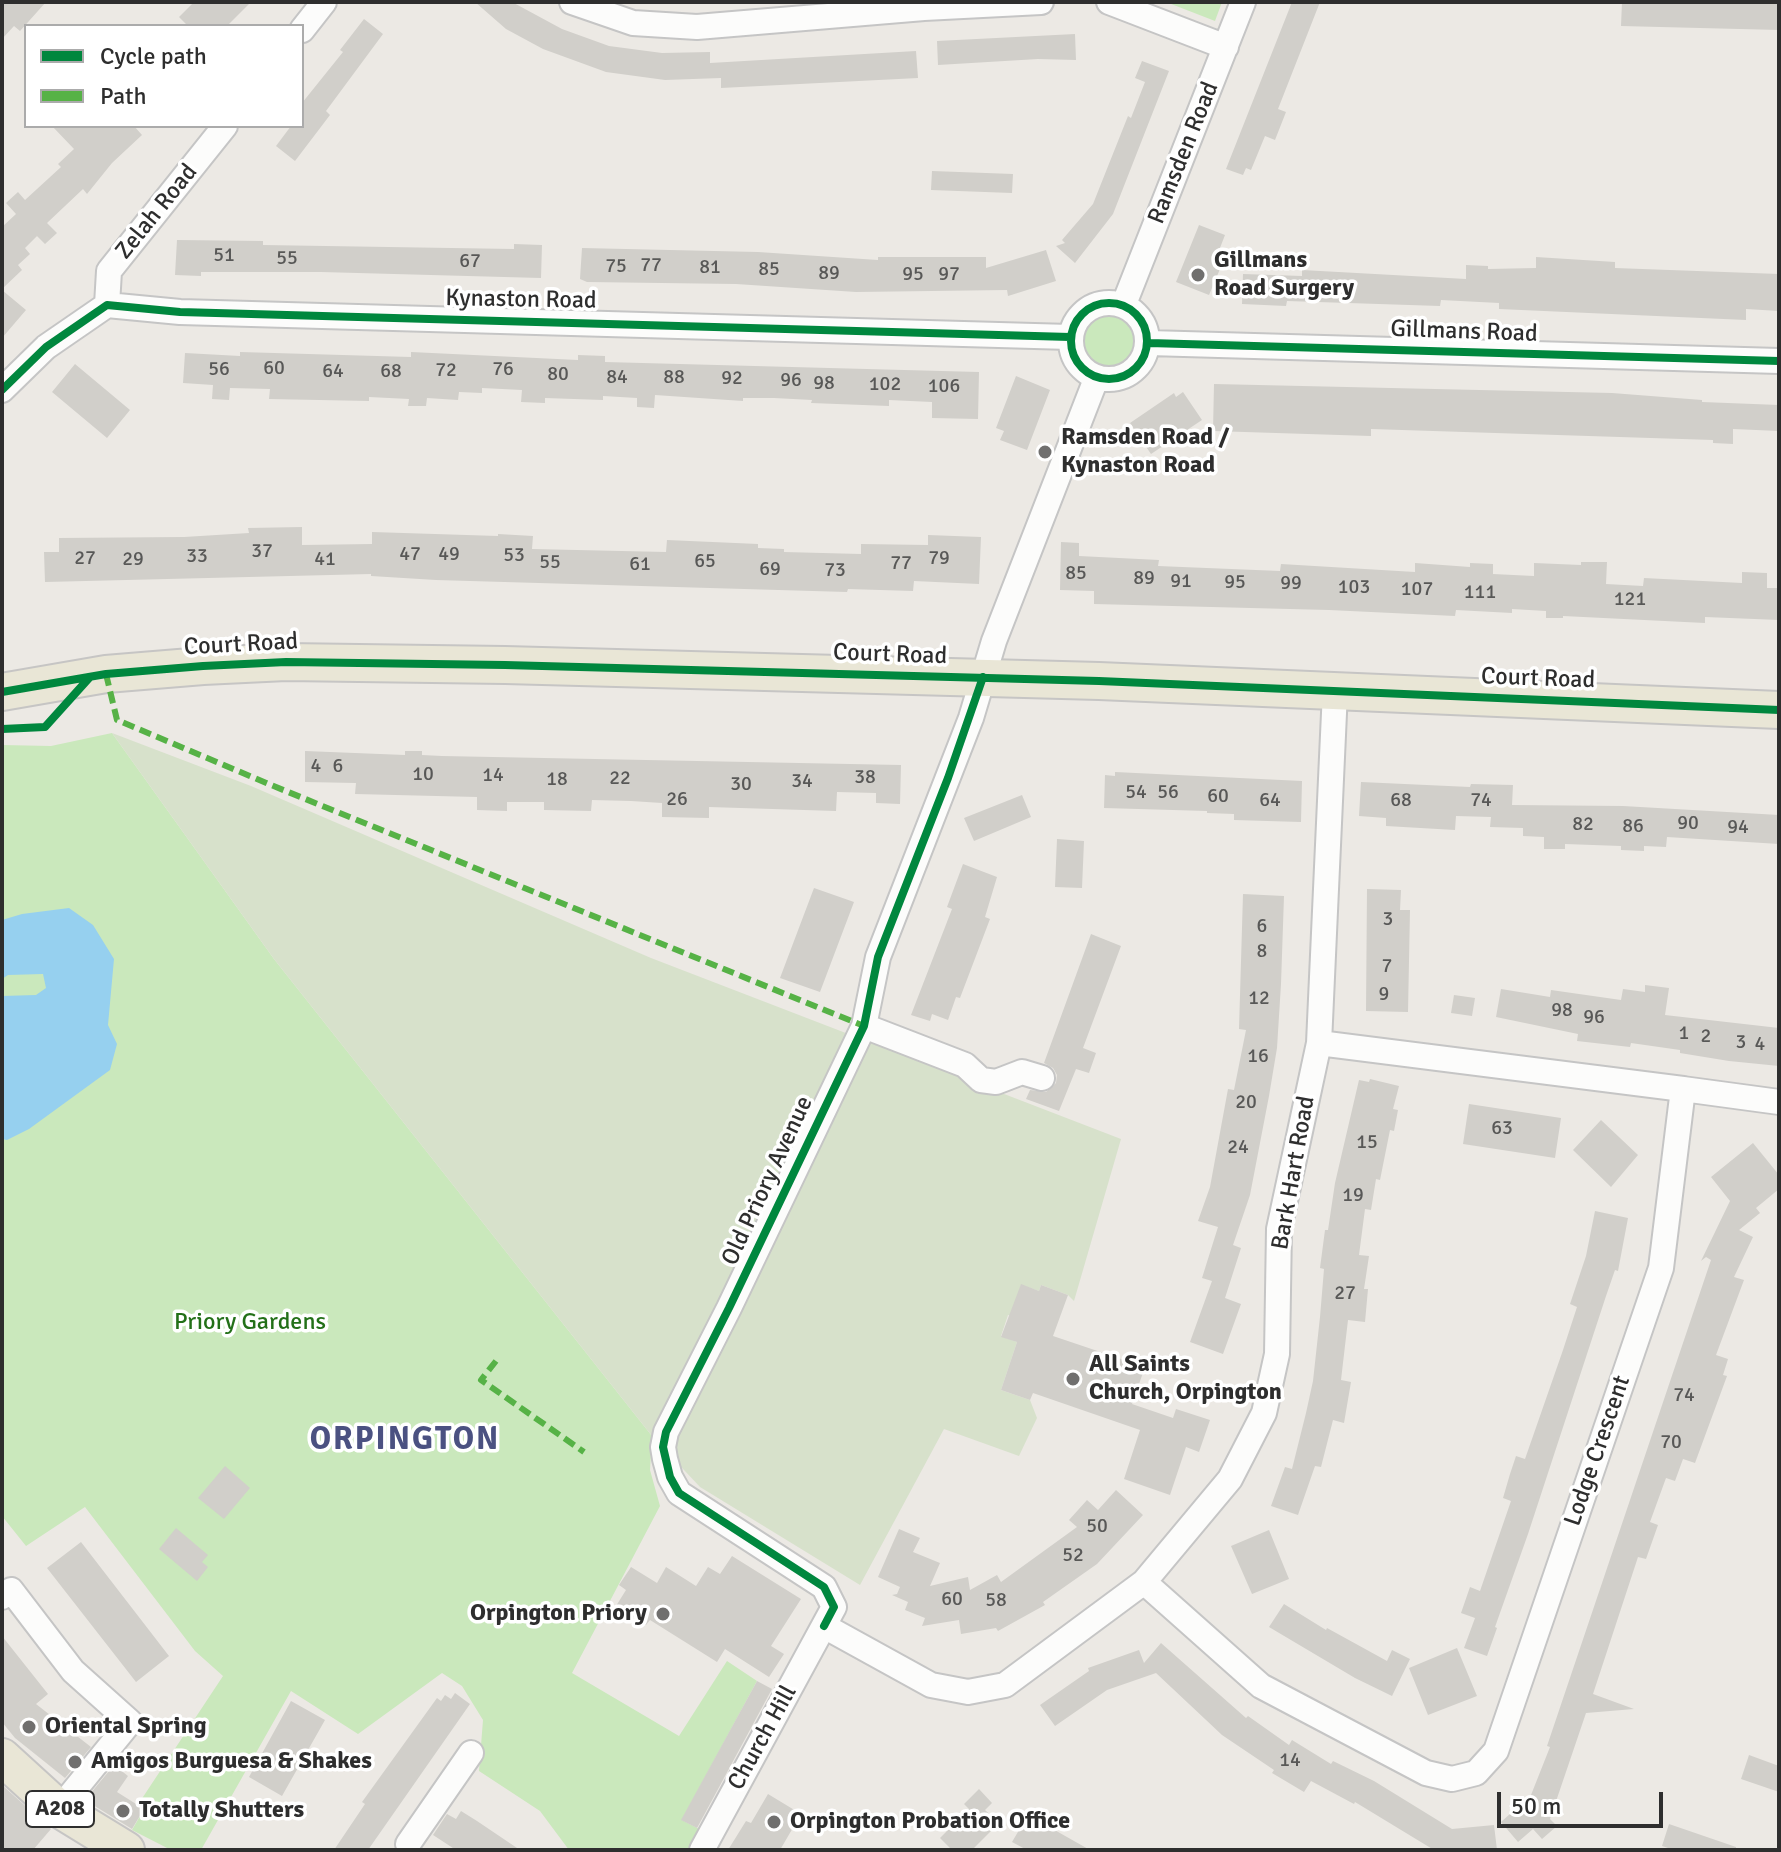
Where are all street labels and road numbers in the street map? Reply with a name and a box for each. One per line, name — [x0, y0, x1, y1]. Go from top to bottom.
street label: Ramsden Road — [1142, 78, 1226, 228]
street label: Zelah Road — [110, 159, 204, 265]
street label: Kynaston Road — [445, 284, 597, 316]
street label: Gillmans Road — [1390, 315, 1538, 349]
street label: Court Road — [183, 628, 299, 662]
street label: Court Road — [832, 639, 948, 671]
street label: Court Road — [1480, 663, 1596, 695]
street label: Old Priory Avenue — [716, 1092, 820, 1270]
street label: Bark Hart Road — [1266, 1094, 1322, 1252]
street label: Lodge Crescent — [1559, 1372, 1637, 1530]
street label: Church Hill — [722, 1681, 804, 1795]
road number: A208 — [26, 1791, 94, 1827]

